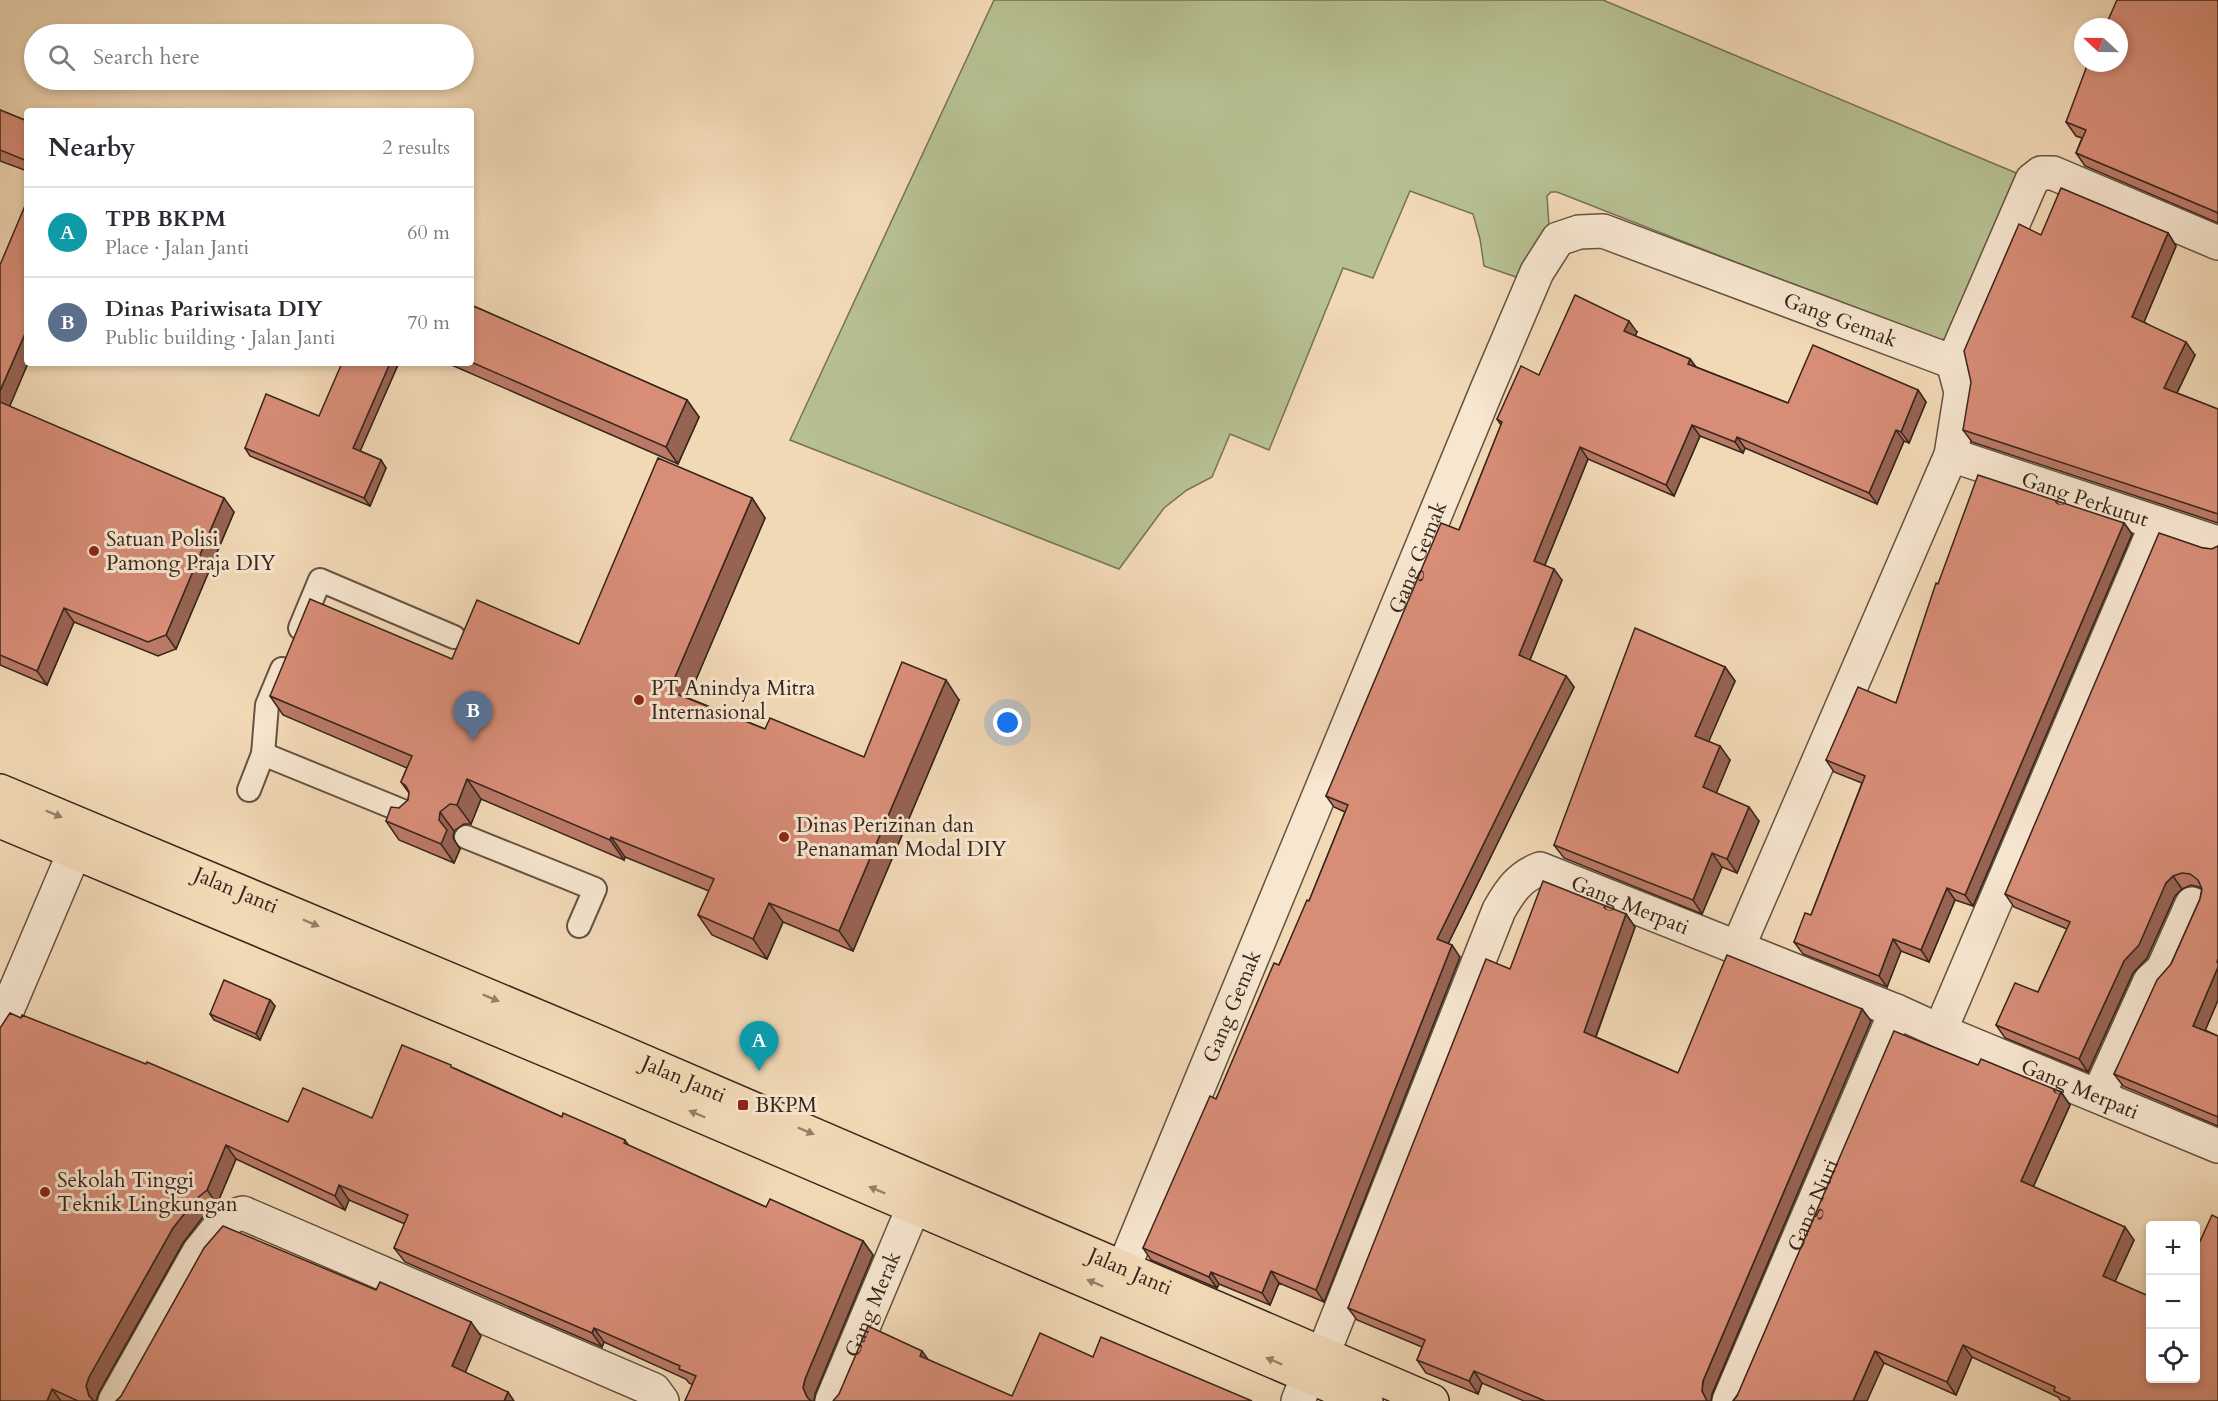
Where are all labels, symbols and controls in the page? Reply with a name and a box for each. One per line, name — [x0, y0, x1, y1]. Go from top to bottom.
north arrow — [2074, 18, 2128, 72]
search box — [24, 24, 474, 90]
icon: search — [45, 41, 78, 74]
text: Search here — [93, 42, 200, 72]
text: Nearby — [48, 130, 136, 165]
text: 2 results — [382, 134, 450, 161]
text: TPB BKPM — [105, 204, 226, 234]
text: A — [60, 219, 75, 246]
text: 60 m — [407, 219, 450, 246]
text: Place · Jalan Janti — [105, 234, 249, 261]
street label: Gang Gemak — [1779, 286, 1902, 355]
text: Dinas Pariwisata DIY — [105, 294, 323, 324]
text: B — [60, 309, 75, 336]
text: 70 m — [407, 309, 450, 336]
text: Public building · Jalan Janti — [105, 324, 335, 351]
street label: Gang Perkutut — [2017, 465, 2152, 534]
street label: Gang Gemak — [1382, 496, 1455, 618]
place label: Satuan Polisi Pamong Praja DIY — [106, 525, 276, 578]
marker: Satuan Polisi Pamong Praja DIY — [87, 544, 101, 558]
place label: PT Anindya Mitra Internasional — [651, 674, 815, 727]
pin: B — [454, 692, 492, 741]
marker: PT Anindya Mitra Internasional — [632, 693, 646, 707]
your location — [993, 708, 1022, 737]
one-way arrow — [45, 809, 63, 819]
place label: Dinas Perizinan dan Penanaman Modal DIY — [796, 811, 1007, 864]
marker: Dinas Perizinan dan Penanaman Modal DIY — [777, 830, 791, 844]
street label: Jalan Janti — [187, 859, 283, 921]
street label: Gang Merpati — [1567, 869, 1693, 942]
one-way arrow — [302, 918, 320, 928]
street label: Gang Gemak — [1196, 945, 1269, 1067]
one-way arrow — [482, 993, 500, 1003]
pin: A — [740, 1022, 778, 1071]
street label: Jalan Janti — [634, 1047, 730, 1110]
street label: Gang Merpati — [2017, 1052, 2143, 1127]
place label: BKPM — [755, 1091, 817, 1120]
marker: BKPM — [736, 1098, 750, 1112]
one-way arrow — [688, 1109, 706, 1119]
one-way arrow — [797, 1127, 814, 1136]
street label: Gang Nuri — [1781, 1155, 1846, 1256]
place label: Sekolah Tinggi Teknik Lingkungan — [57, 1166, 238, 1219]
marker: Sekolah Tinggi Teknik Lingkungan — [38, 1185, 52, 1199]
one-way arrow — [867, 1185, 885, 1195]
map controls — [2146, 1221, 2200, 1383]
button: + — [2146, 1221, 2200, 1275]
street label: Jalan Janti — [1081, 1239, 1177, 1302]
street label: Gang Merak — [838, 1246, 909, 1362]
button: − — [2146, 1275, 2200, 1329]
one-way arrow — [1085, 1278, 1103, 1288]
button: locate — [2146, 1329, 2200, 1383]
one-way arrow — [1264, 1356, 1282, 1366]

